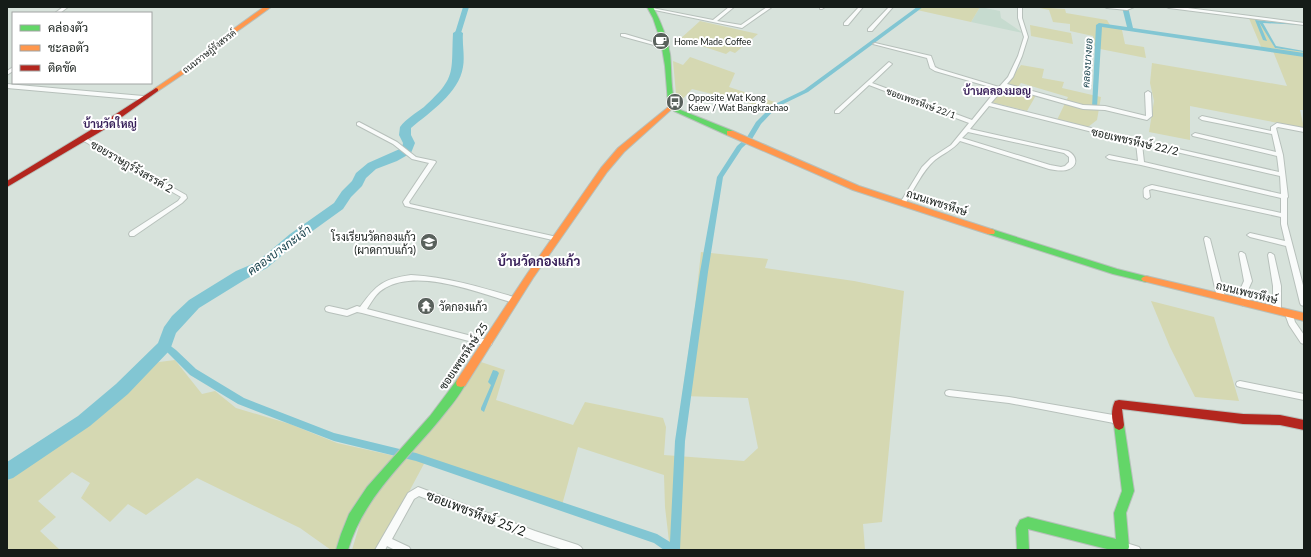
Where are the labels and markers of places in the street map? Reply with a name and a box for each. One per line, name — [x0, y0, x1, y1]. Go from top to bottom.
cafe icon: Home Made Coffee — [651, 31, 671, 51]
place label: Home Made Coffee — [674, 36, 752, 47]
bus stop icon: Opposite Wat Kong Kaew / Wat Bangkrachao — [665, 92, 685, 112]
place label: Opposite Wat Kong Kaew / Wat Bangkrachao — [688, 92, 788, 113]
place label: โรงเรียนวัดกองแก้ว (ผาดกาบแก้ว) — [330, 229, 416, 256]
school or university icon: โรงเรียนวัดกองแก้ว (ผาดกาบแก้ว) — [419, 232, 439, 252]
temple icon: วัดกองแก้ว — [416, 296, 436, 316]
place label: วัดกองแก้ว — [439, 300, 487, 313]

